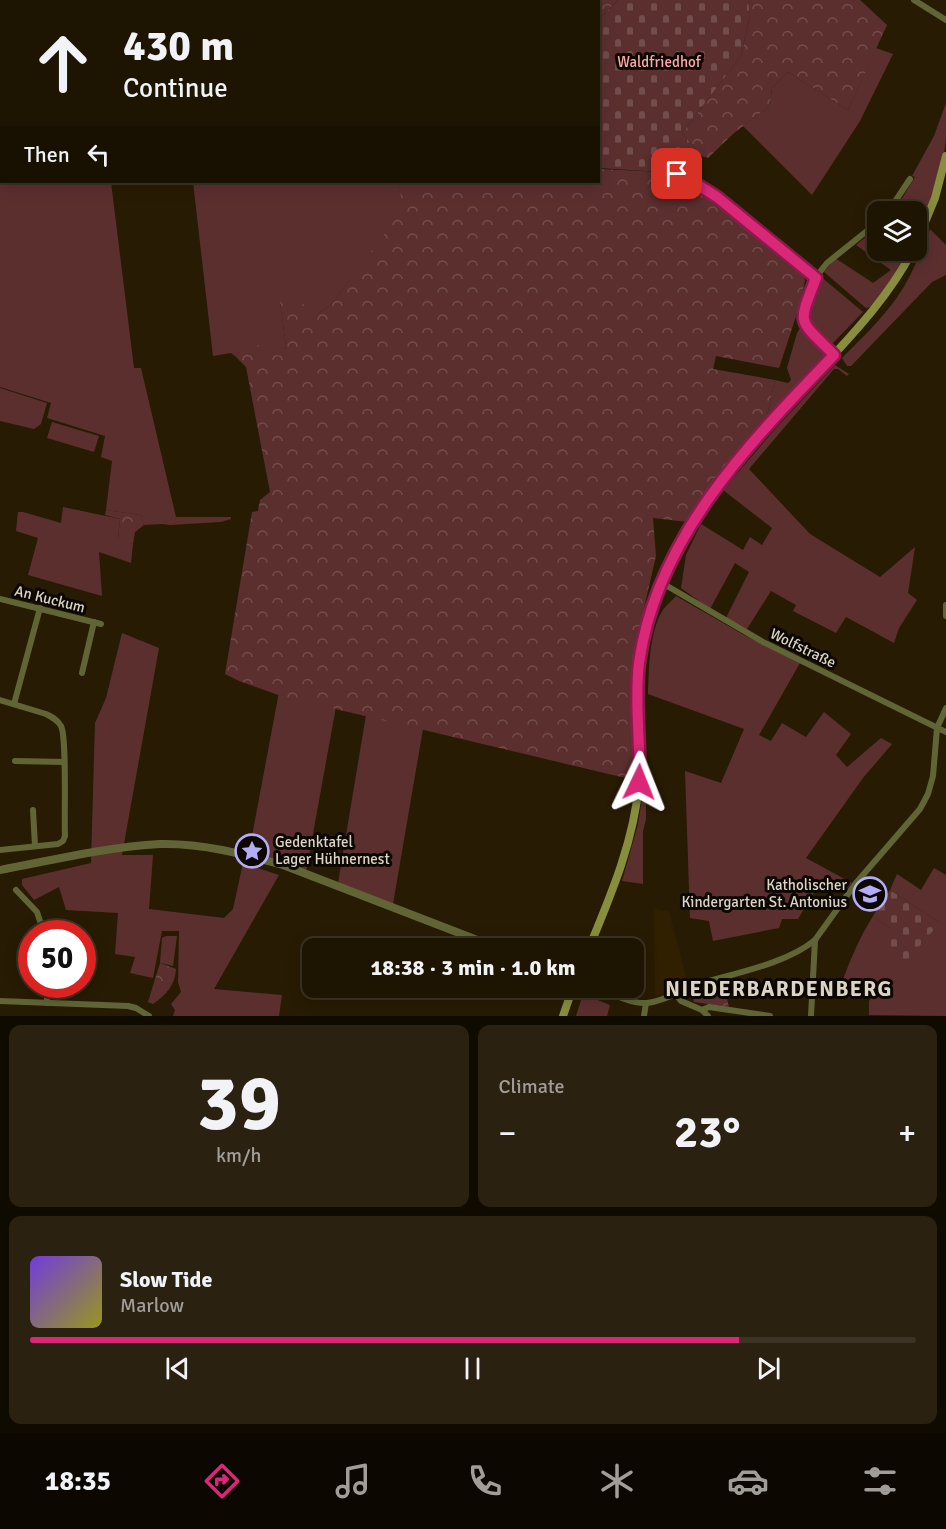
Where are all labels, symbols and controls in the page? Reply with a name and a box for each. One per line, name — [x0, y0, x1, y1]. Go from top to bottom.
text: 430 m — [123, 21, 234, 72]
icon: ahead — [24, 24, 102, 102]
park label: Waldfriedhof — [617, 53, 702, 71]
text: Continue — [123, 72, 228, 105]
icon: left — [82, 138, 115, 171]
text: Then — [24, 141, 70, 168]
pin — [651, 148, 702, 199]
icon: arrive — [660, 157, 693, 190]
map controls — [867, 201, 927, 261]
button: layers — [867, 201, 927, 261]
street label: An Kuckum — [13, 582, 87, 616]
street label: Wolfstraße — [767, 624, 839, 672]
position arrow — [607, 750, 671, 814]
place icon: Gedenktafel Lager Hühnernest — [234, 833, 270, 869]
place label: Gedenktafel Lager Hühnernest — [275, 833, 390, 868]
place label: Katholischer Kindergarten St. Antonius — [681, 876, 847, 911]
school or university icon: Katholischer Kindergarten St. Antonius — [852, 876, 888, 912]
speed limit sign: 50 — [18, 920, 96, 998]
text: 18:38 · 3 min · 1.0 km — [370, 954, 576, 981]
district label: NIEDERBARDENBERG — [665, 976, 893, 1002]
text: 39 — [197, 1056, 281, 1152]
text: Climate — [499, 1074, 564, 1099]
text: 23° — [674, 1105, 741, 1160]
text: − — [499, 1113, 516, 1154]
text: + — [898, 1113, 916, 1154]
text: km/h — [216, 1143, 261, 1168]
text: Slow Tide — [120, 1266, 212, 1293]
text: Marlow — [120, 1293, 184, 1318]
icon: previous — [161, 1352, 194, 1385]
icon: pause — [456, 1352, 489, 1385]
icon: next — [752, 1352, 785, 1385]
icon: directions — [201, 1460, 243, 1502]
icon: music — [332, 1460, 374, 1502]
icon: phone — [464, 1460, 506, 1502]
icon: climate — [596, 1460, 638, 1502]
icon: car — [727, 1460, 769, 1502]
icon: filters — [859, 1460, 901, 1502]
text: 18:35 — [45, 1465, 111, 1498]

